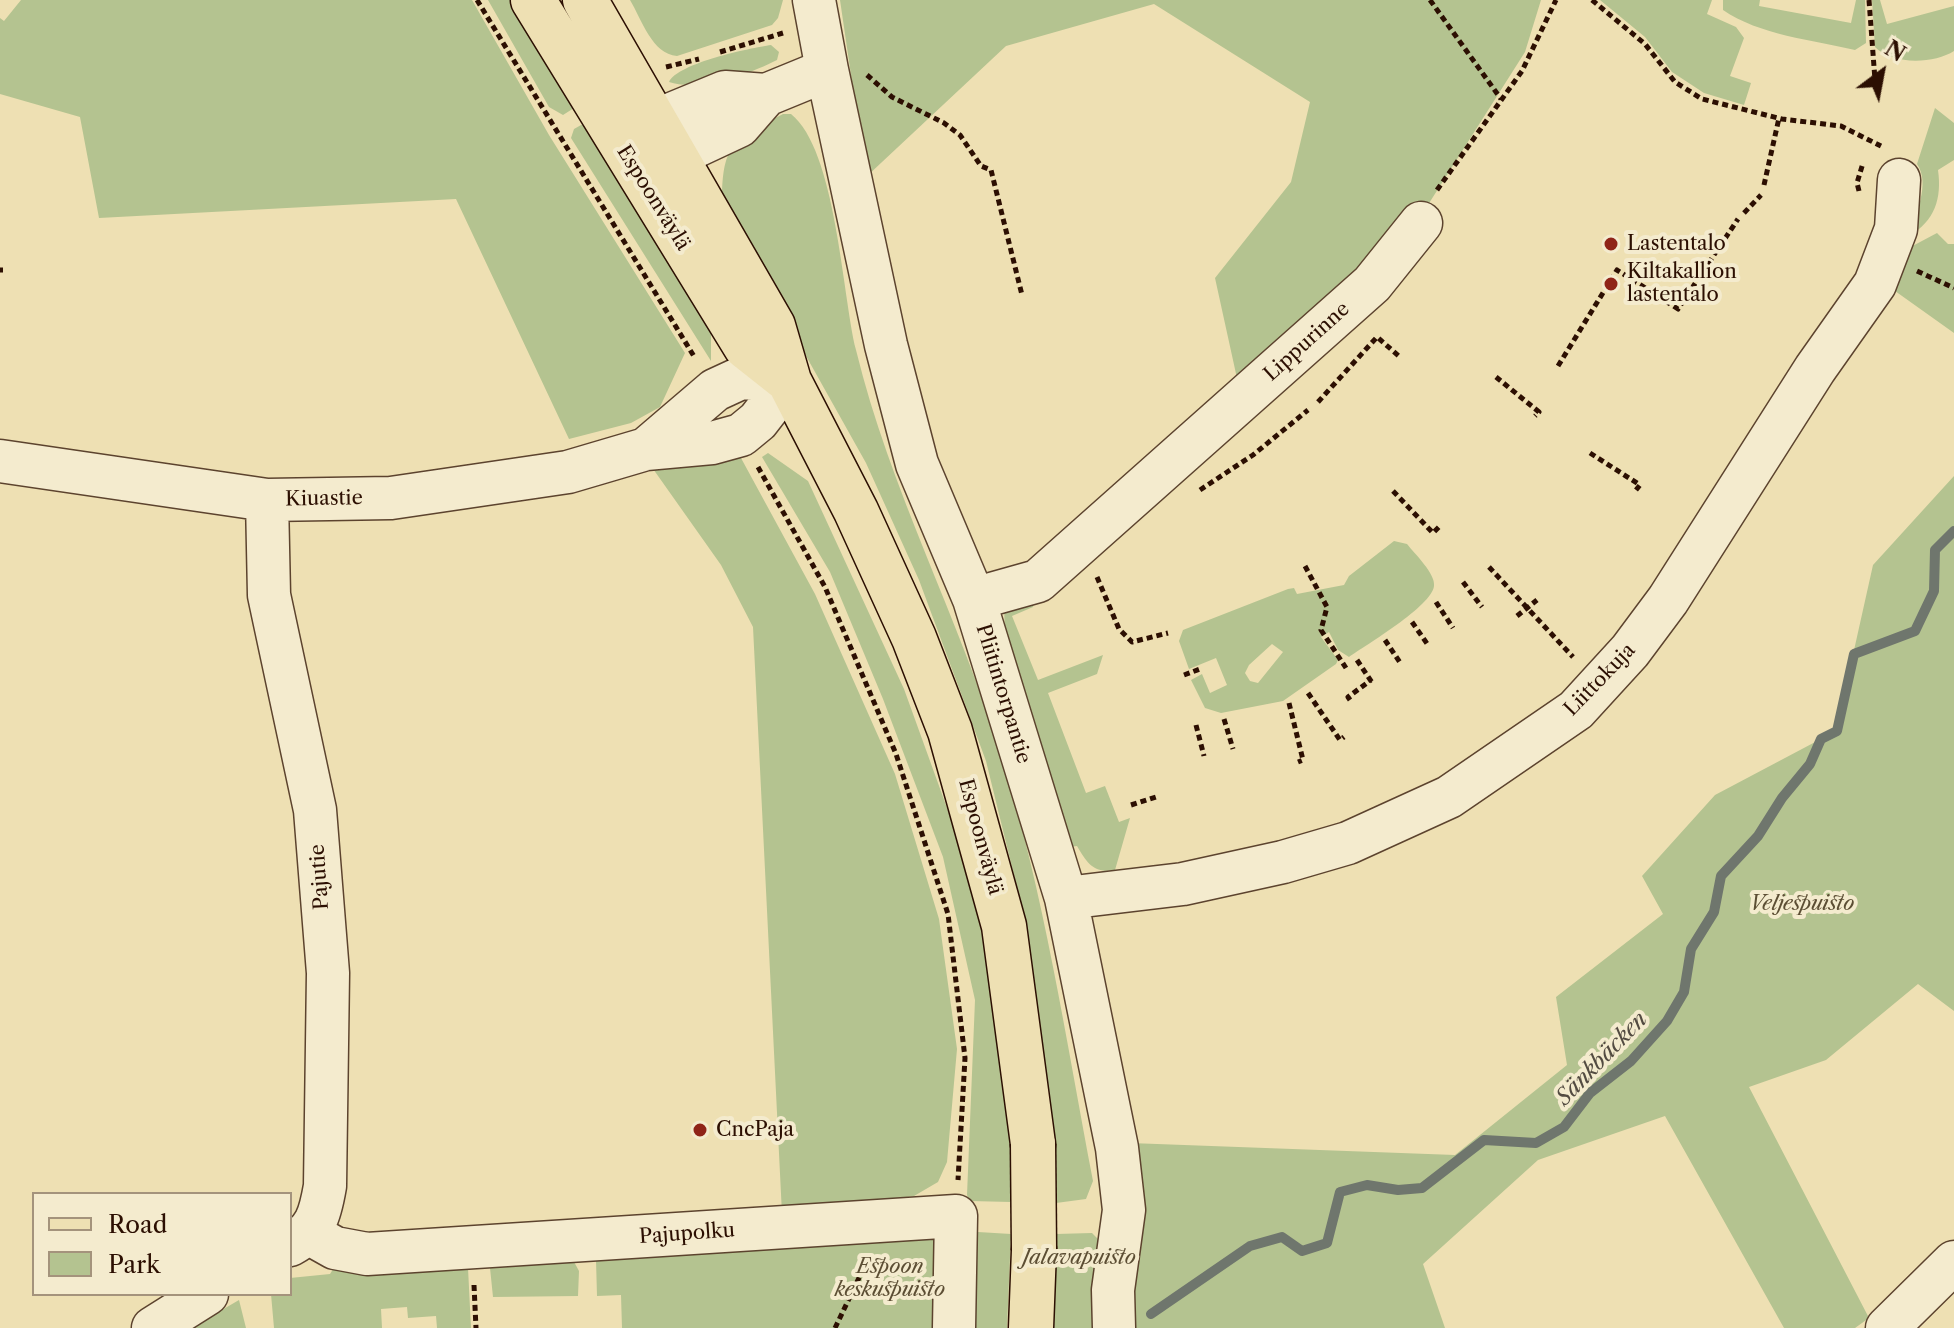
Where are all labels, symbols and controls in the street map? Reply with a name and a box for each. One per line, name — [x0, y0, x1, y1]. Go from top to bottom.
north arrow — [1842, 32, 1922, 112]
text: N — [1880, 35, 1910, 68]
street label: Espoonväylä — [611, 141, 695, 255]
place label: Lastentalo — [1627, 232, 1726, 256]
marker: Lastentalo — [1602, 235, 1620, 253]
place label: Kiltakallion lastentalo — [1627, 260, 1737, 307]
marker: Kiltakallion lastentalo — [1602, 275, 1620, 293]
street label: Lippurinne — [1259, 297, 1355, 387]
street label: Kiuastie — [285, 486, 363, 512]
street label: Pliitintorpantie — [970, 621, 1036, 767]
street label: Liittokuja — [1559, 639, 1641, 721]
street label: Espoonväylä — [953, 776, 1007, 898]
street label: Pajutie — [306, 843, 334, 911]
park label: Veljespuisto — [1750, 892, 1854, 916]
water label: Sänkbäcken — [1551, 1007, 1653, 1111]
place label: CncPaja — [716, 1118, 794, 1142]
marker: CncPaja — [691, 1121, 709, 1139]
legend — [32, 1192, 292, 1296]
text: Road — [108, 1210, 167, 1239]
street label: Pajupolku — [638, 1219, 736, 1249]
park label: Jalavapuisto — [1022, 1246, 1136, 1270]
text: Park — [108, 1250, 160, 1279]
park label: Espoon keskuspuisto — [835, 1255, 945, 1302]

